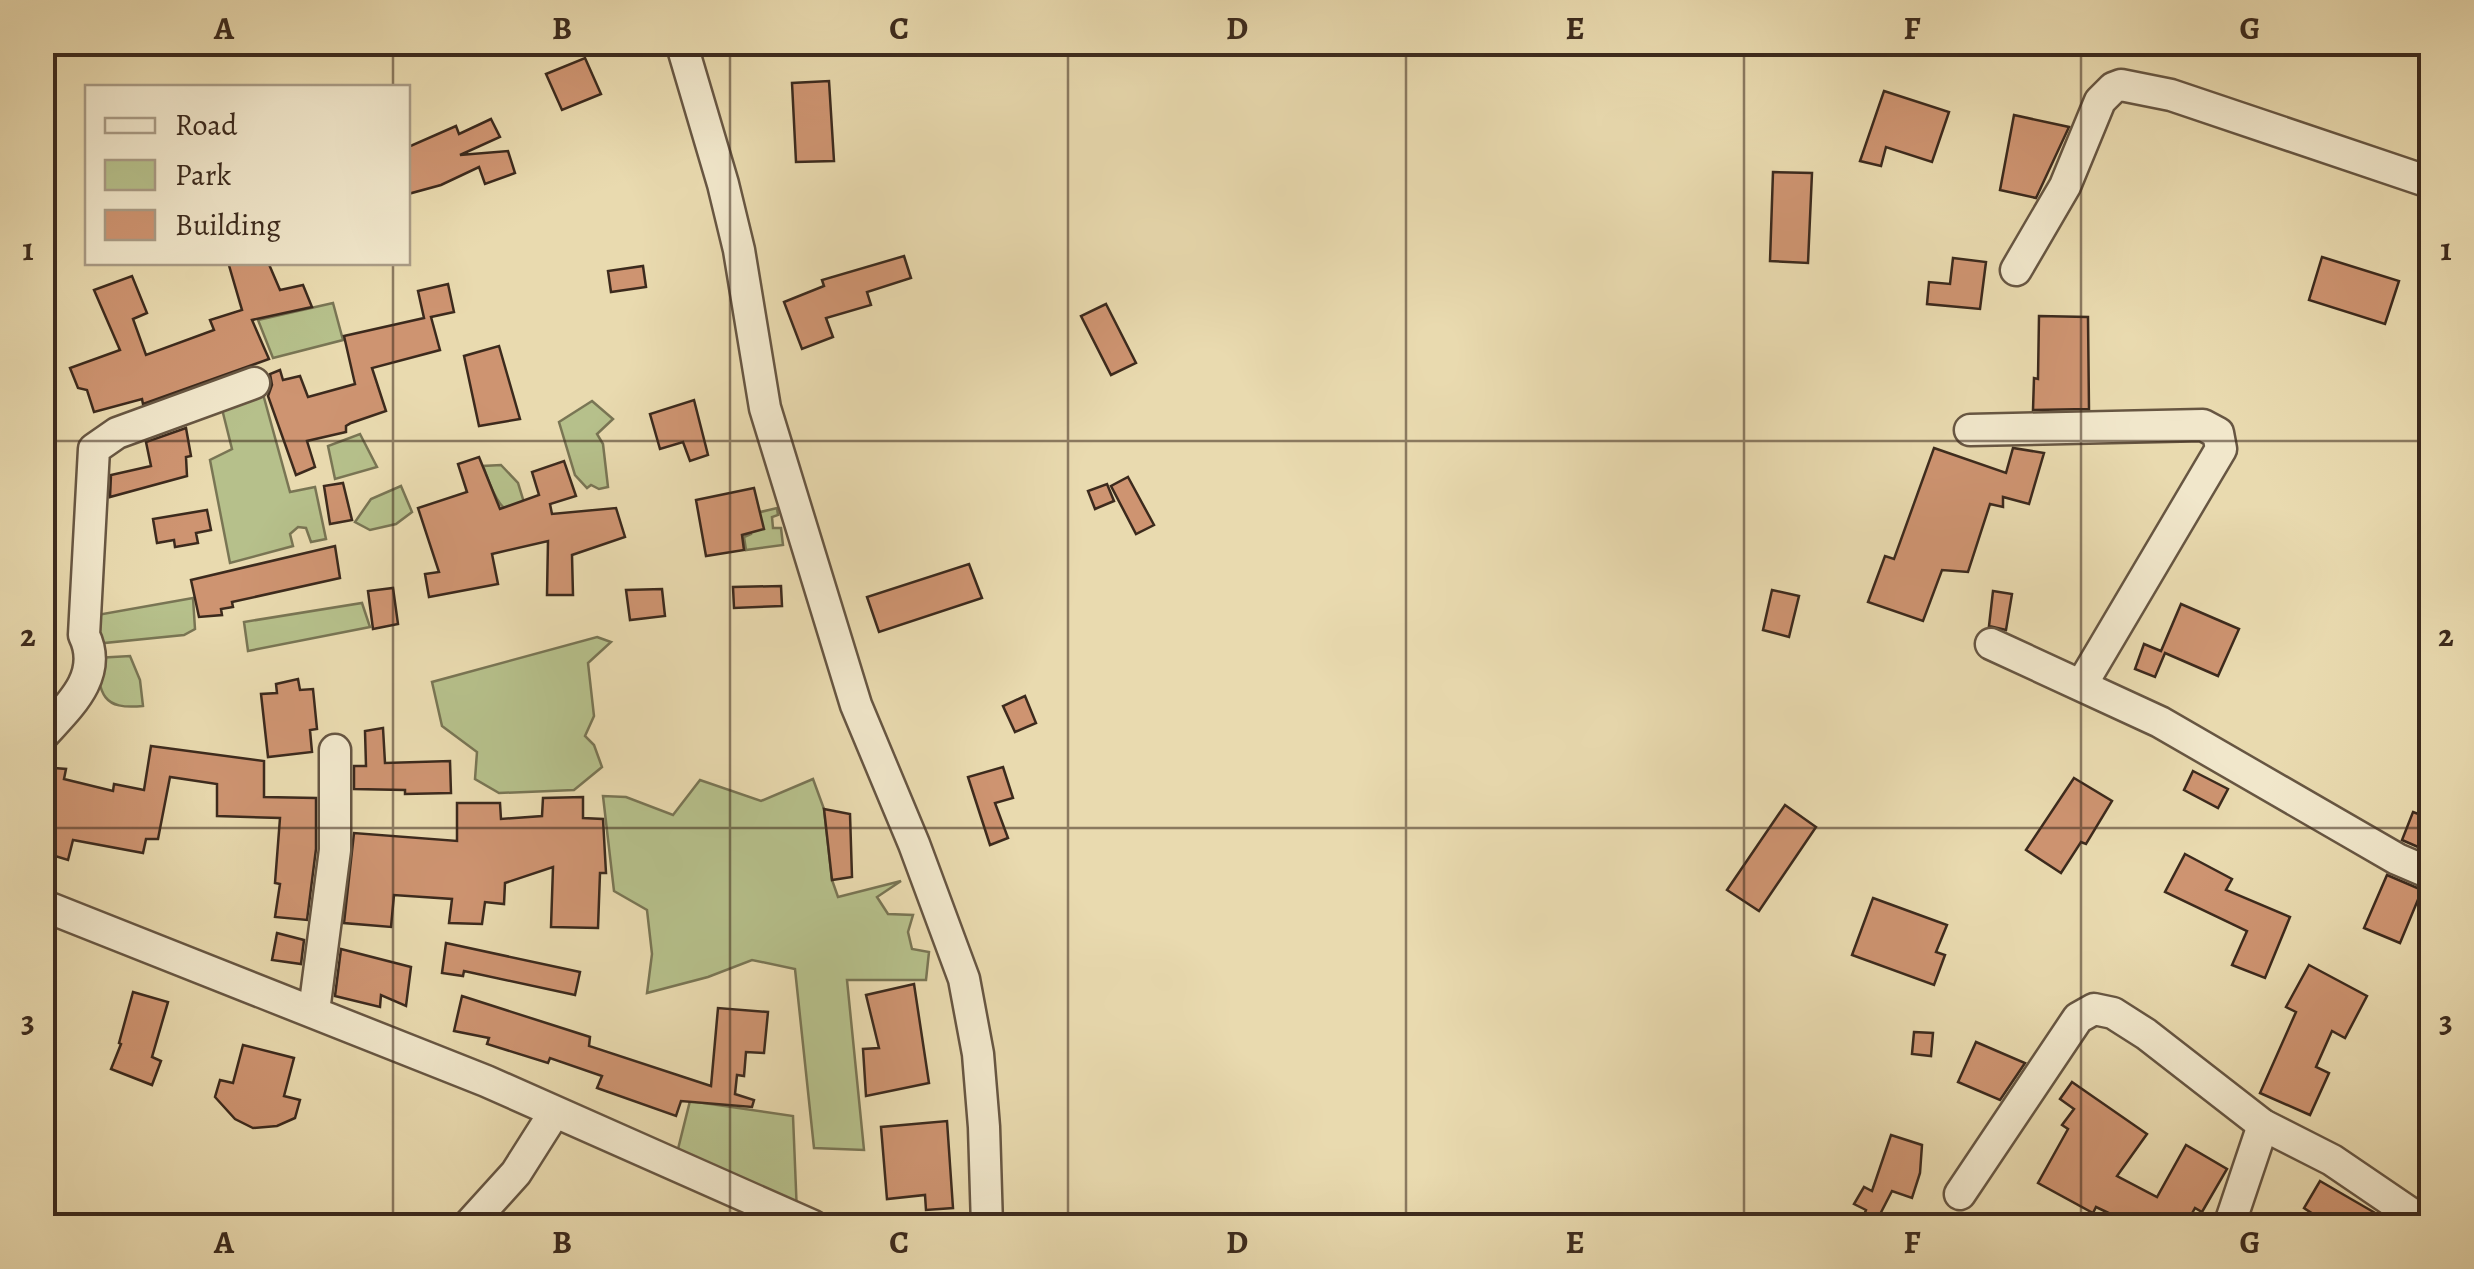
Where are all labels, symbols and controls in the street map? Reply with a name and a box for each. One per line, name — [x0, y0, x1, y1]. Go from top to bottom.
text: A — [213, 6, 235, 50]
text: B — [552, 6, 572, 50]
text: C — [889, 6, 909, 50]
text: D — [1226, 6, 1248, 50]
text: E — [1565, 6, 1585, 50]
text: F — [1904, 6, 1921, 50]
text: G — [2240, 6, 2260, 50]
legend — [85, 85, 410, 265]
text: Road — [175, 105, 238, 145]
text: Park — [175, 155, 231, 195]
text: Building — [175, 205, 281, 245]
text: 1 — [22, 227, 34, 271]
text: 1 — [2440, 227, 2452, 271]
text: 2 — [20, 613, 36, 657]
text: 2 — [2438, 613, 2454, 657]
text: 3 — [21, 999, 35, 1043]
text: 3 — [2439, 999, 2453, 1043]
text: A — [213, 1220, 235, 1264]
text: B — [552, 1220, 572, 1264]
text: C — [889, 1220, 909, 1264]
text: D — [1226, 1220, 1248, 1264]
text: E — [1565, 1220, 1585, 1264]
text: F — [1904, 1220, 1921, 1264]
text: G — [2240, 1220, 2260, 1264]

